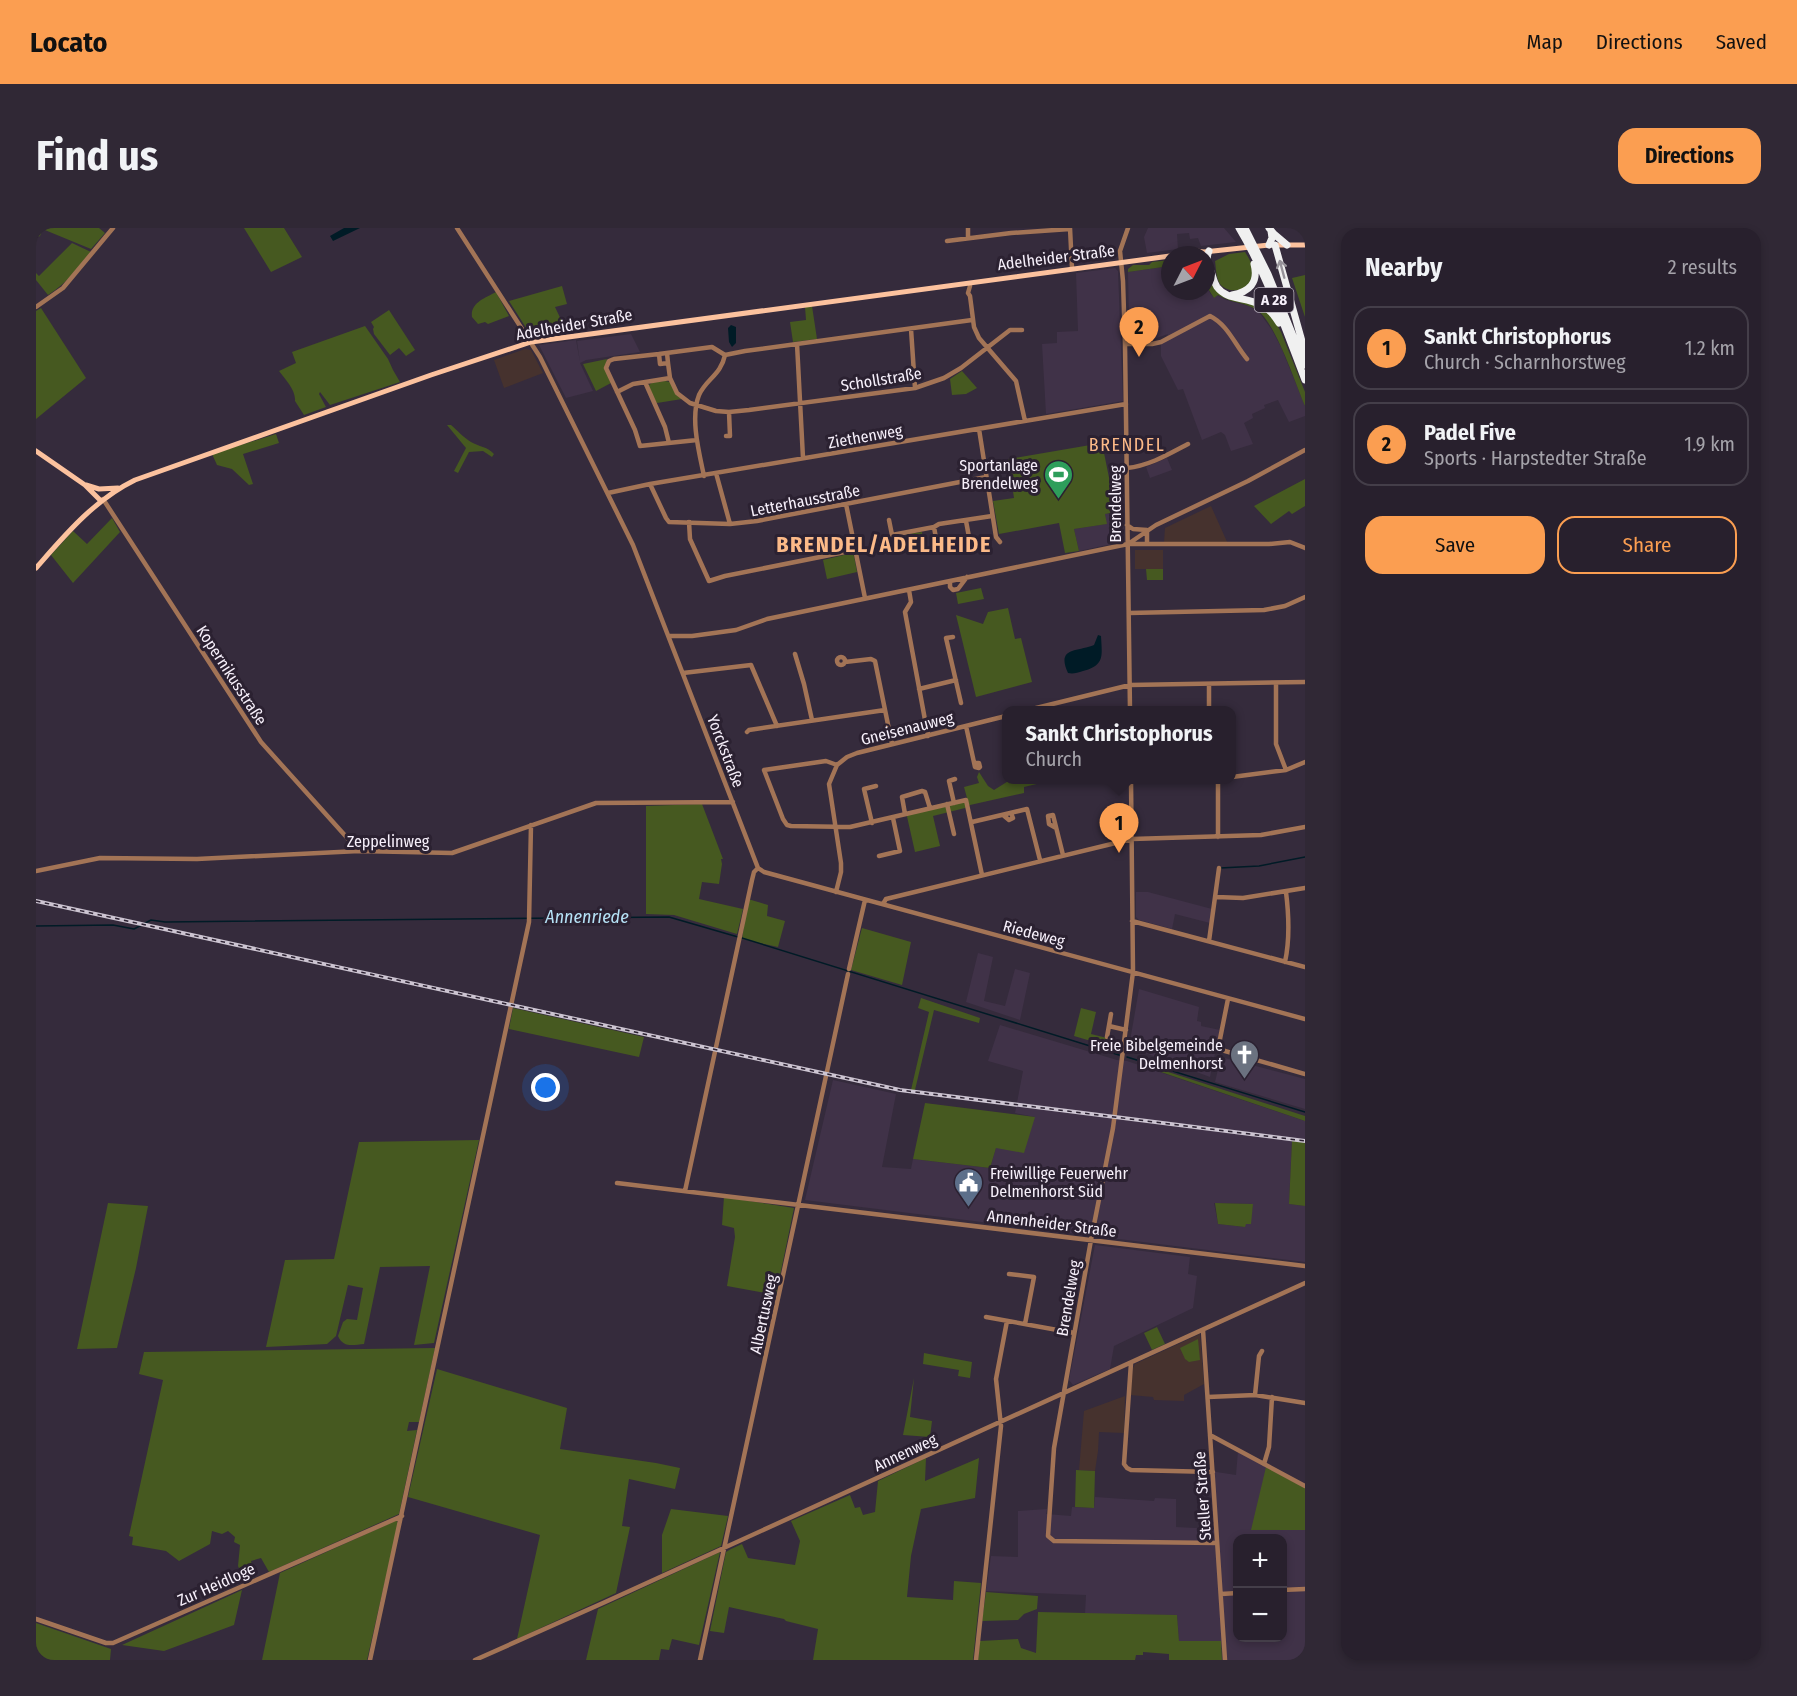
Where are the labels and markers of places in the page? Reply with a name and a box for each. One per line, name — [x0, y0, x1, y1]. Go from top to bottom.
pin: 2 — [1120, 308, 1158, 357]
place label: Sportanlage Brendelweg — [959, 456, 1038, 493]
sports icon: Sportanlage Brendelweg — [1043, 458, 1075, 500]
pin: 1 — [1100, 804, 1138, 853]
place label: Freie Bibelgemeinde Delmenhorst — [1090, 1036, 1224, 1073]
church icon: Freie Bibelgemeinde Delmenhorst — [1228, 1038, 1260, 1080]
place label: Freiwillige Feuerwehr Delmenhorst Süd — [990, 1164, 1128, 1201]
public building icon: Freiwillige Feuerwehr Delmenhorst Süd — [953, 1166, 985, 1208]

